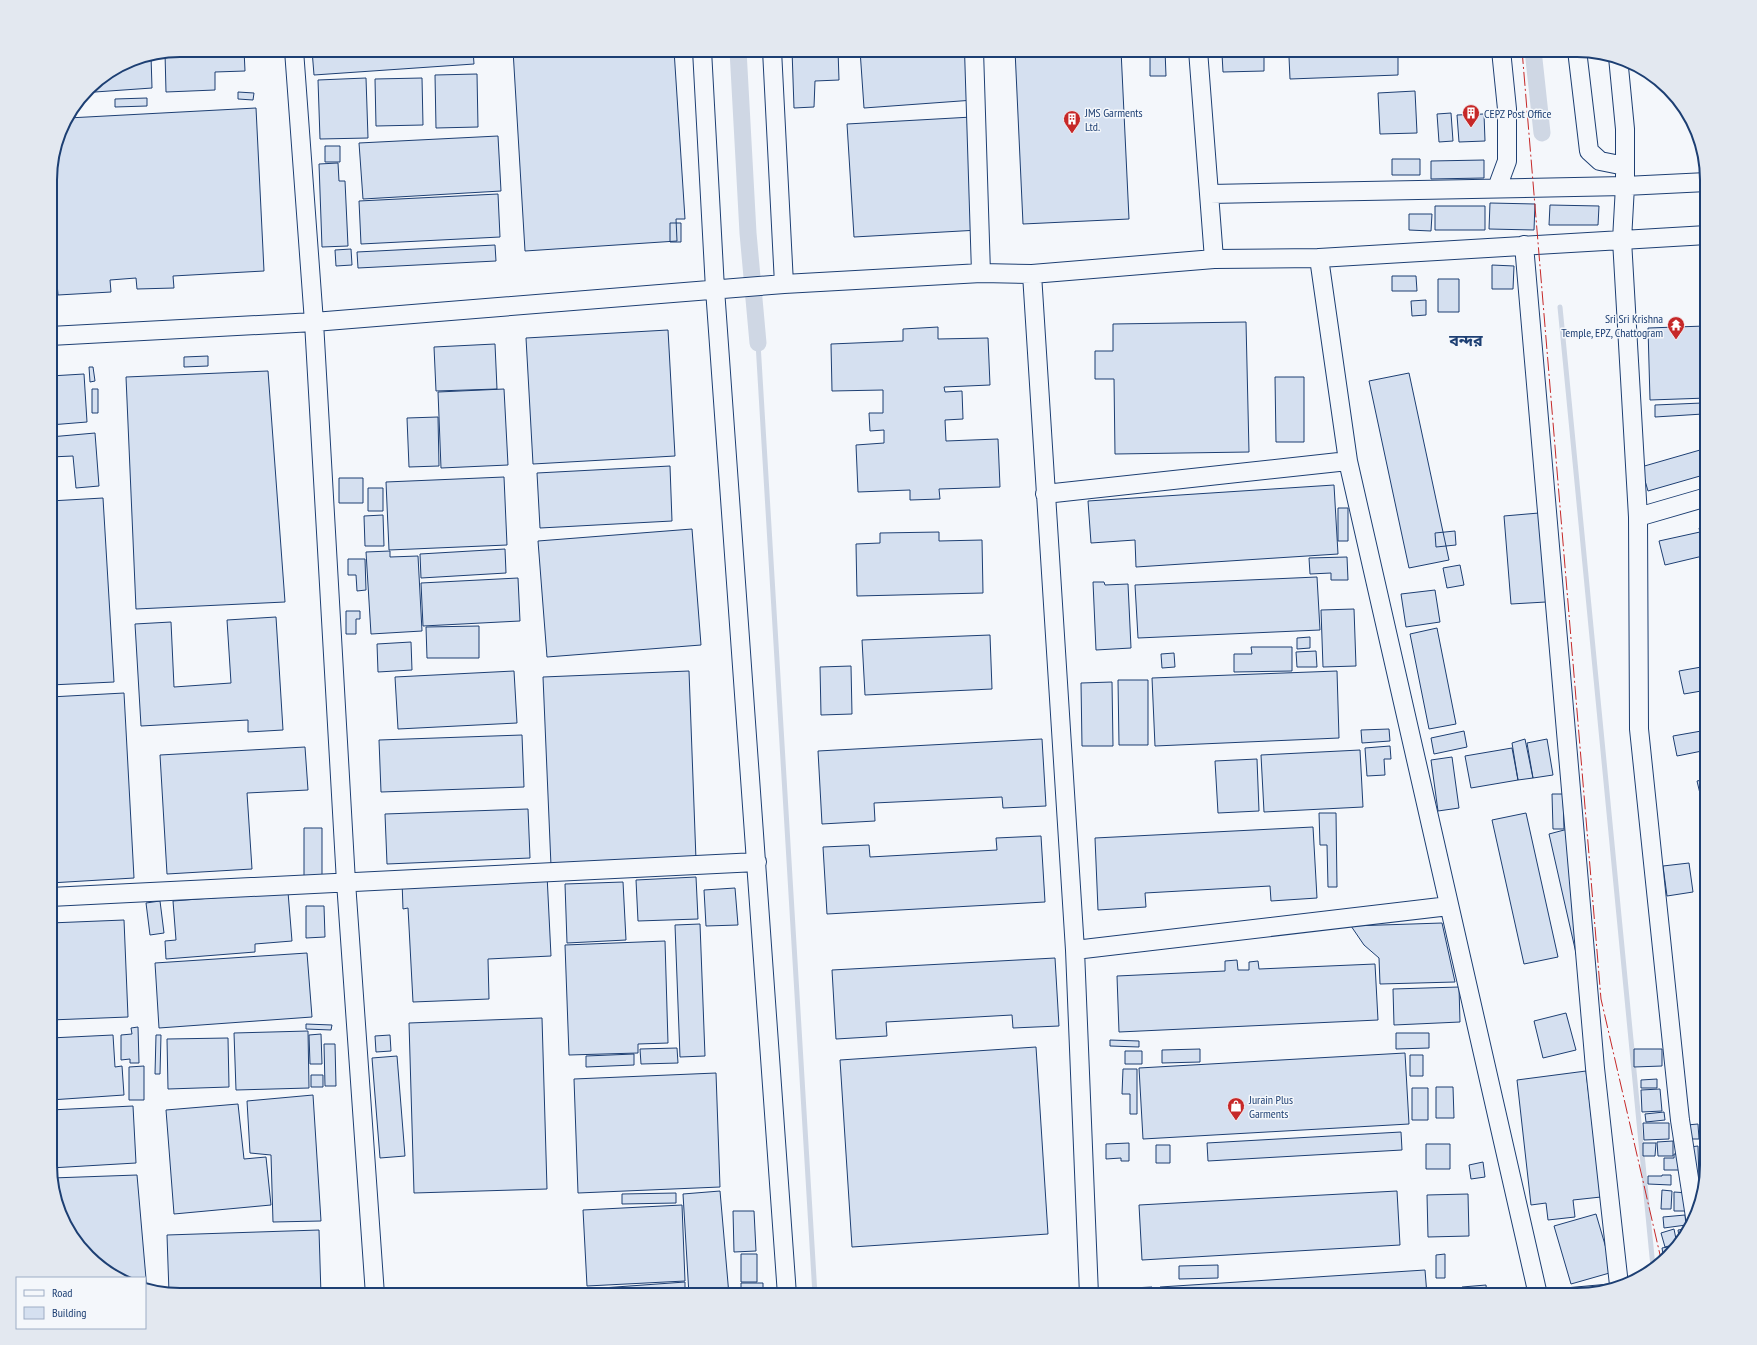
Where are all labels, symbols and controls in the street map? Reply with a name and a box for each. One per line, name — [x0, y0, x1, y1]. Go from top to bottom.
building icon: CEPZ Post Office — [1461, 103, 1481, 128]
place label: JMS Garments Ltd. — [1084, 105, 1143, 134]
place label: CEPZ Post Office — [1484, 106, 1551, 121]
building icon: JMS Garments Ltd. — [1062, 109, 1082, 134]
place label: Sri Sri Krishna Temple, EPZ, Chattogram — [1561, 311, 1663, 340]
temple icon: Sri Sri Krishna Temple, EPZ, Chattogram — [1666, 315, 1686, 340]
district label: বন্দর — [1448, 330, 1483, 350]
place label: Jurain Plus Garments — [1248, 1092, 1293, 1121]
shop icon: Jurain Plus Garments — [1226, 1096, 1246, 1121]
legend — [16, 1277, 146, 1329]
text: Road — [52, 1285, 72, 1300]
text: Building — [52, 1305, 87, 1320]

